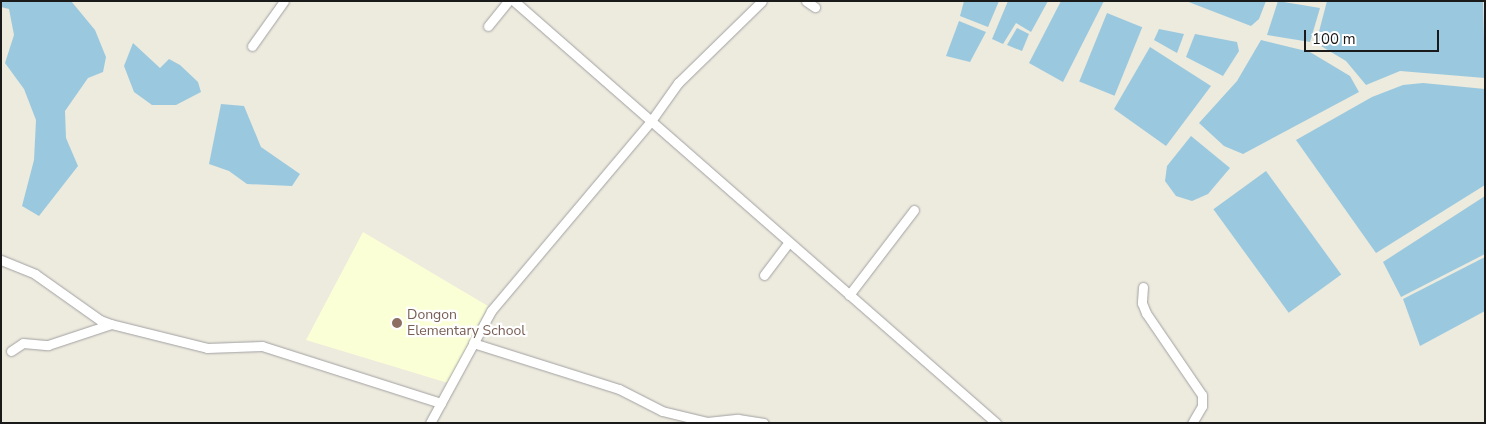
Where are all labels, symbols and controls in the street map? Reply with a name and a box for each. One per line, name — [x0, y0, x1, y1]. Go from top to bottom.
scale bar — [1306, 20, 1441, 52]
text: 100 m — [1312, 29, 1356, 49]
place label: Dongon Elementary School — [407, 307, 525, 340]
marker: Dongon Elementary School — [391, 317, 403, 329]

